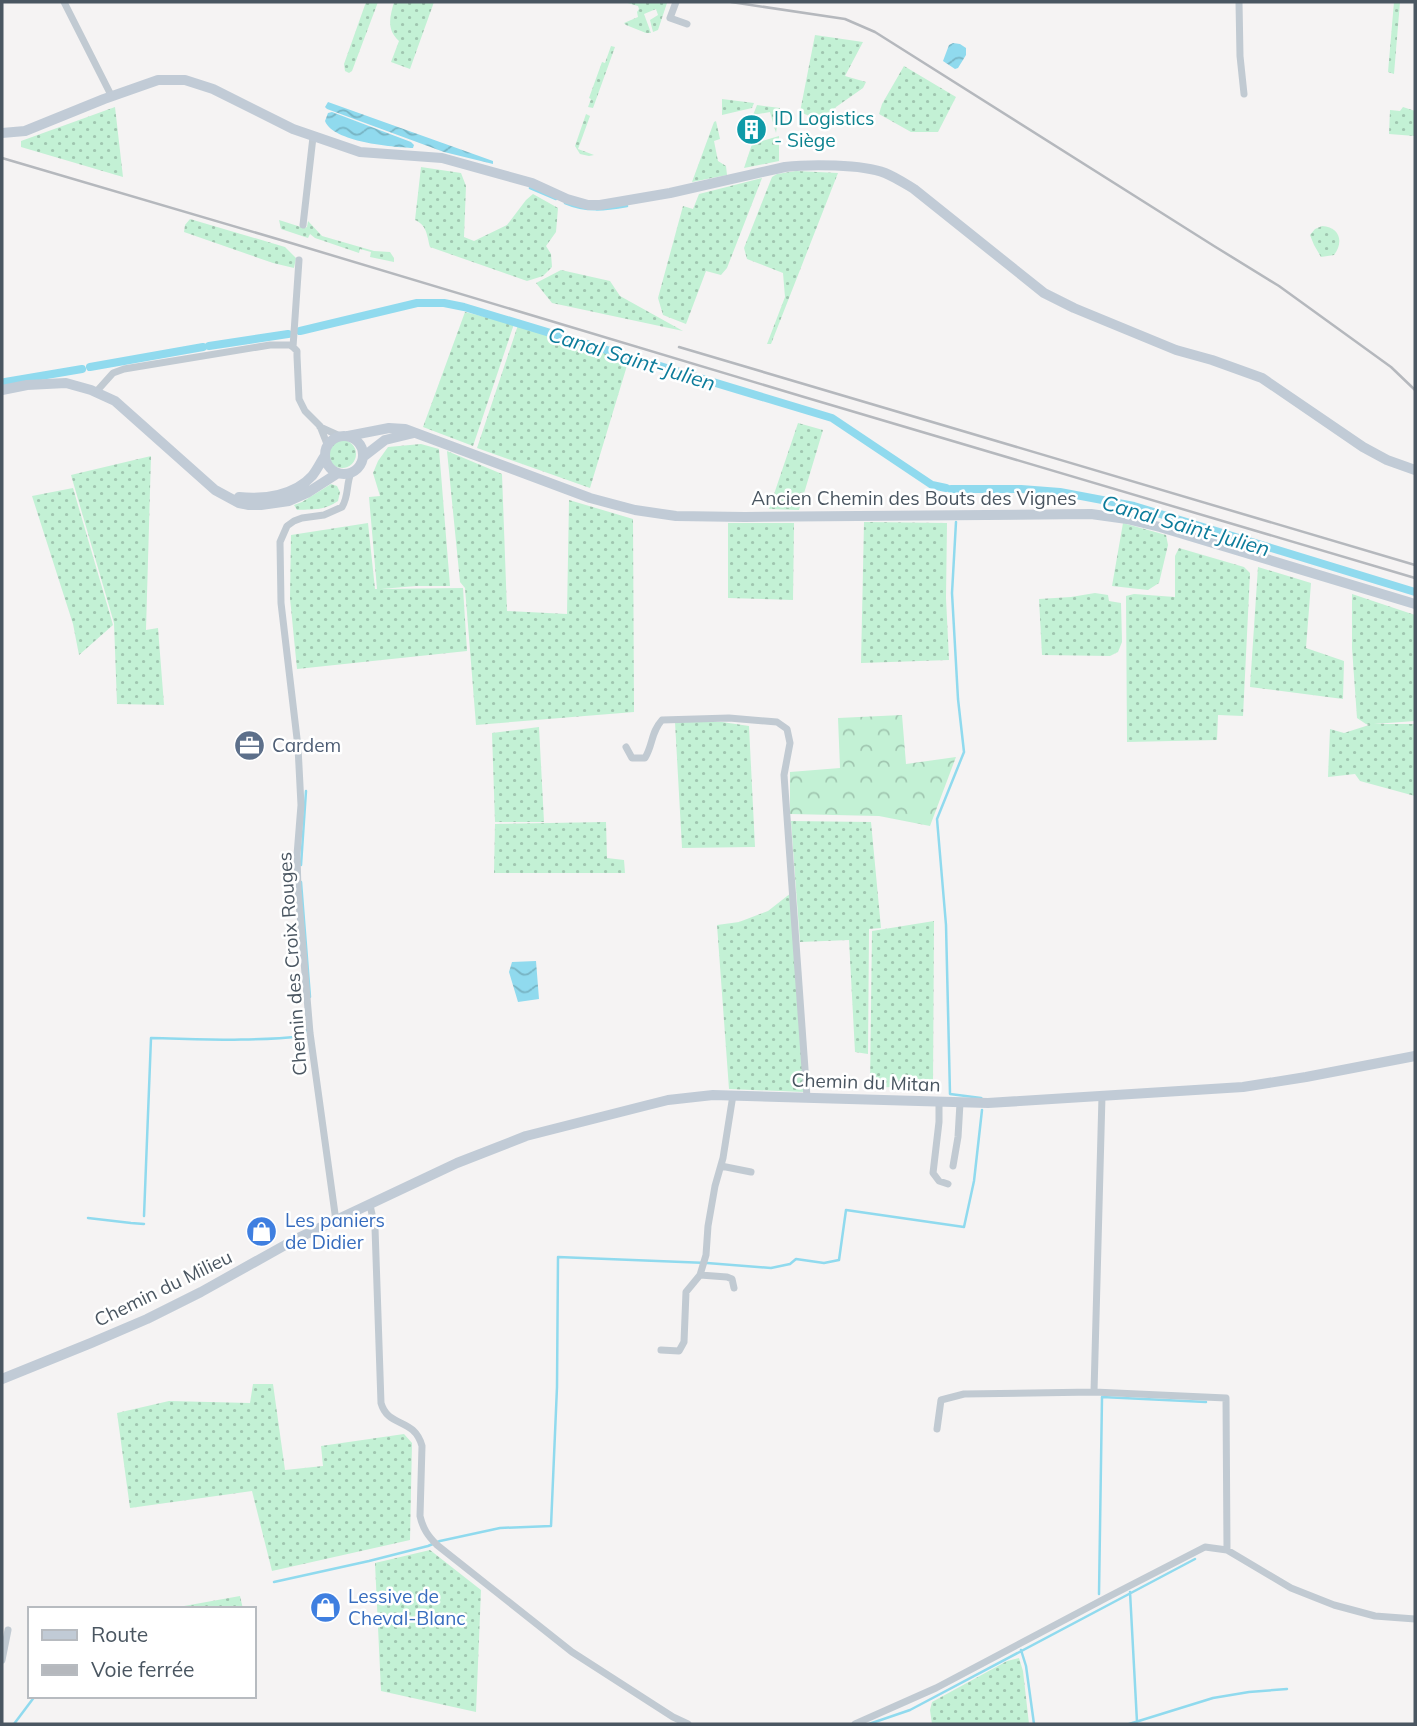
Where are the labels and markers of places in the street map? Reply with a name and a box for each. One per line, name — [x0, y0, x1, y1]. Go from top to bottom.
place label: ID Logistics - Siège — [774, 106, 875, 152]
building icon: ID Logistics - Siège — [734, 112, 768, 146]
office icon: Cardem — [232, 728, 266, 762]
place label: Cardem — [272, 733, 341, 757]
place label: Les paniers de Didier — [285, 1208, 385, 1254]
shop icon: Les paniers de Didier — [245, 1214, 279, 1248]
place label: Lessive de Cheval-Blanc — [348, 1584, 466, 1630]
shop icon: Lessive de Cheval-Blanc — [308, 1590, 342, 1624]

